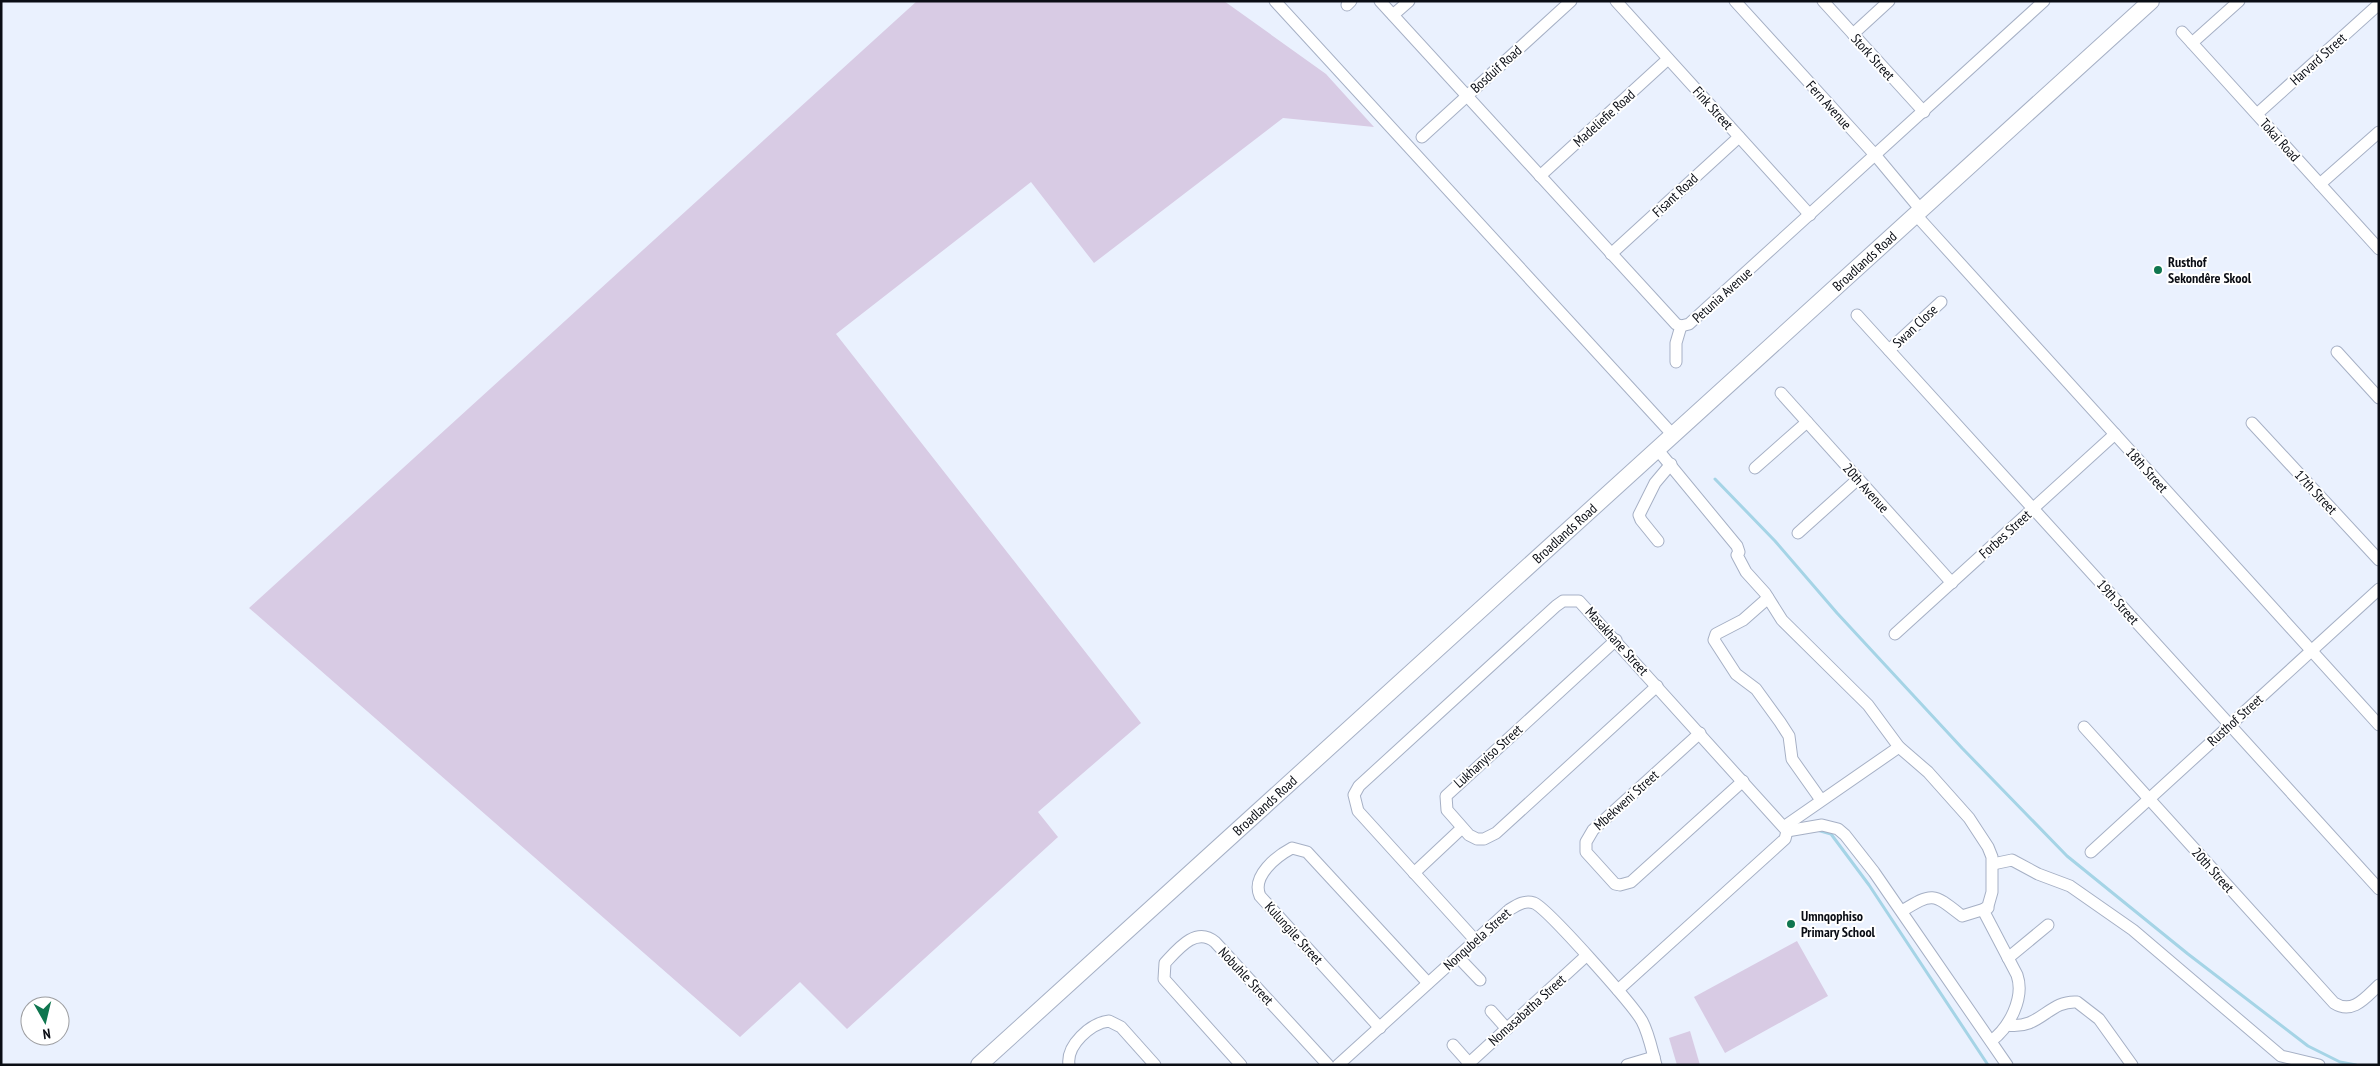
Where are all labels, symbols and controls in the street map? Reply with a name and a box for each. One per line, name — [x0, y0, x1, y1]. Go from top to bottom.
street label: Harvard Street — [2286, 29, 2350, 89]
street label: Stork Street — [1847, 30, 1899, 84]
street label: Bosduif Road — [1467, 41, 1525, 97]
street label: Fern Avenue — [1802, 77, 1856, 133]
street label: Fink Street — [1689, 83, 1737, 133]
street label: Madeliefie Road — [1569, 85, 1639, 151]
street label: Tokai Road — [2256, 115, 2304, 165]
street label: Fisant Road — [1648, 169, 1702, 221]
street label: Broadlands Road — [1829, 227, 1901, 295]
place label: Rusthof Sekondêre Skool — [2168, 253, 2252, 287]
street label: Petunia Avenue — [1688, 263, 1756, 327]
marker: Rusthof Sekondêre Skool — [2152, 264, 2164, 276]
street label: Swan Close — [1889, 300, 1941, 351]
street label: 18th Street — [2122, 444, 2172, 496]
street label: 20th Avenue — [1839, 459, 1893, 517]
street label: 17th Street — [2291, 466, 2341, 518]
street label: Broadlands Road — [1529, 499, 1601, 567]
street label: Forbes Street — [1975, 506, 2035, 562]
street label: 19th Street — [2093, 576, 2143, 628]
street label: Masakhane Street — [1582, 603, 1653, 679]
street label: Rusthof Street — [2203, 690, 2267, 750]
street label: Lukhanyiso Street — [1450, 720, 1526, 791]
street label: Mbekweni Street — [1590, 766, 1662, 834]
street label: Broadlands Road — [1229, 772, 1301, 839]
street label: 20th Street — [2188, 844, 2238, 896]
street label: Kulungile Street — [1261, 898, 1327, 968]
street label: Nonqubela Street — [1440, 904, 1515, 974]
place label: Umnqophiso Primary School — [1801, 907, 1876, 941]
marker: Umnqophiso Primary School — [1785, 918, 1797, 930]
street label: Nobuhle Street — [1215, 943, 1278, 1009]
street label: Nomasabatha Street — [1485, 970, 1569, 1049]
north arrow — [20, 996, 70, 1046]
text: N — [42, 1024, 52, 1043]

